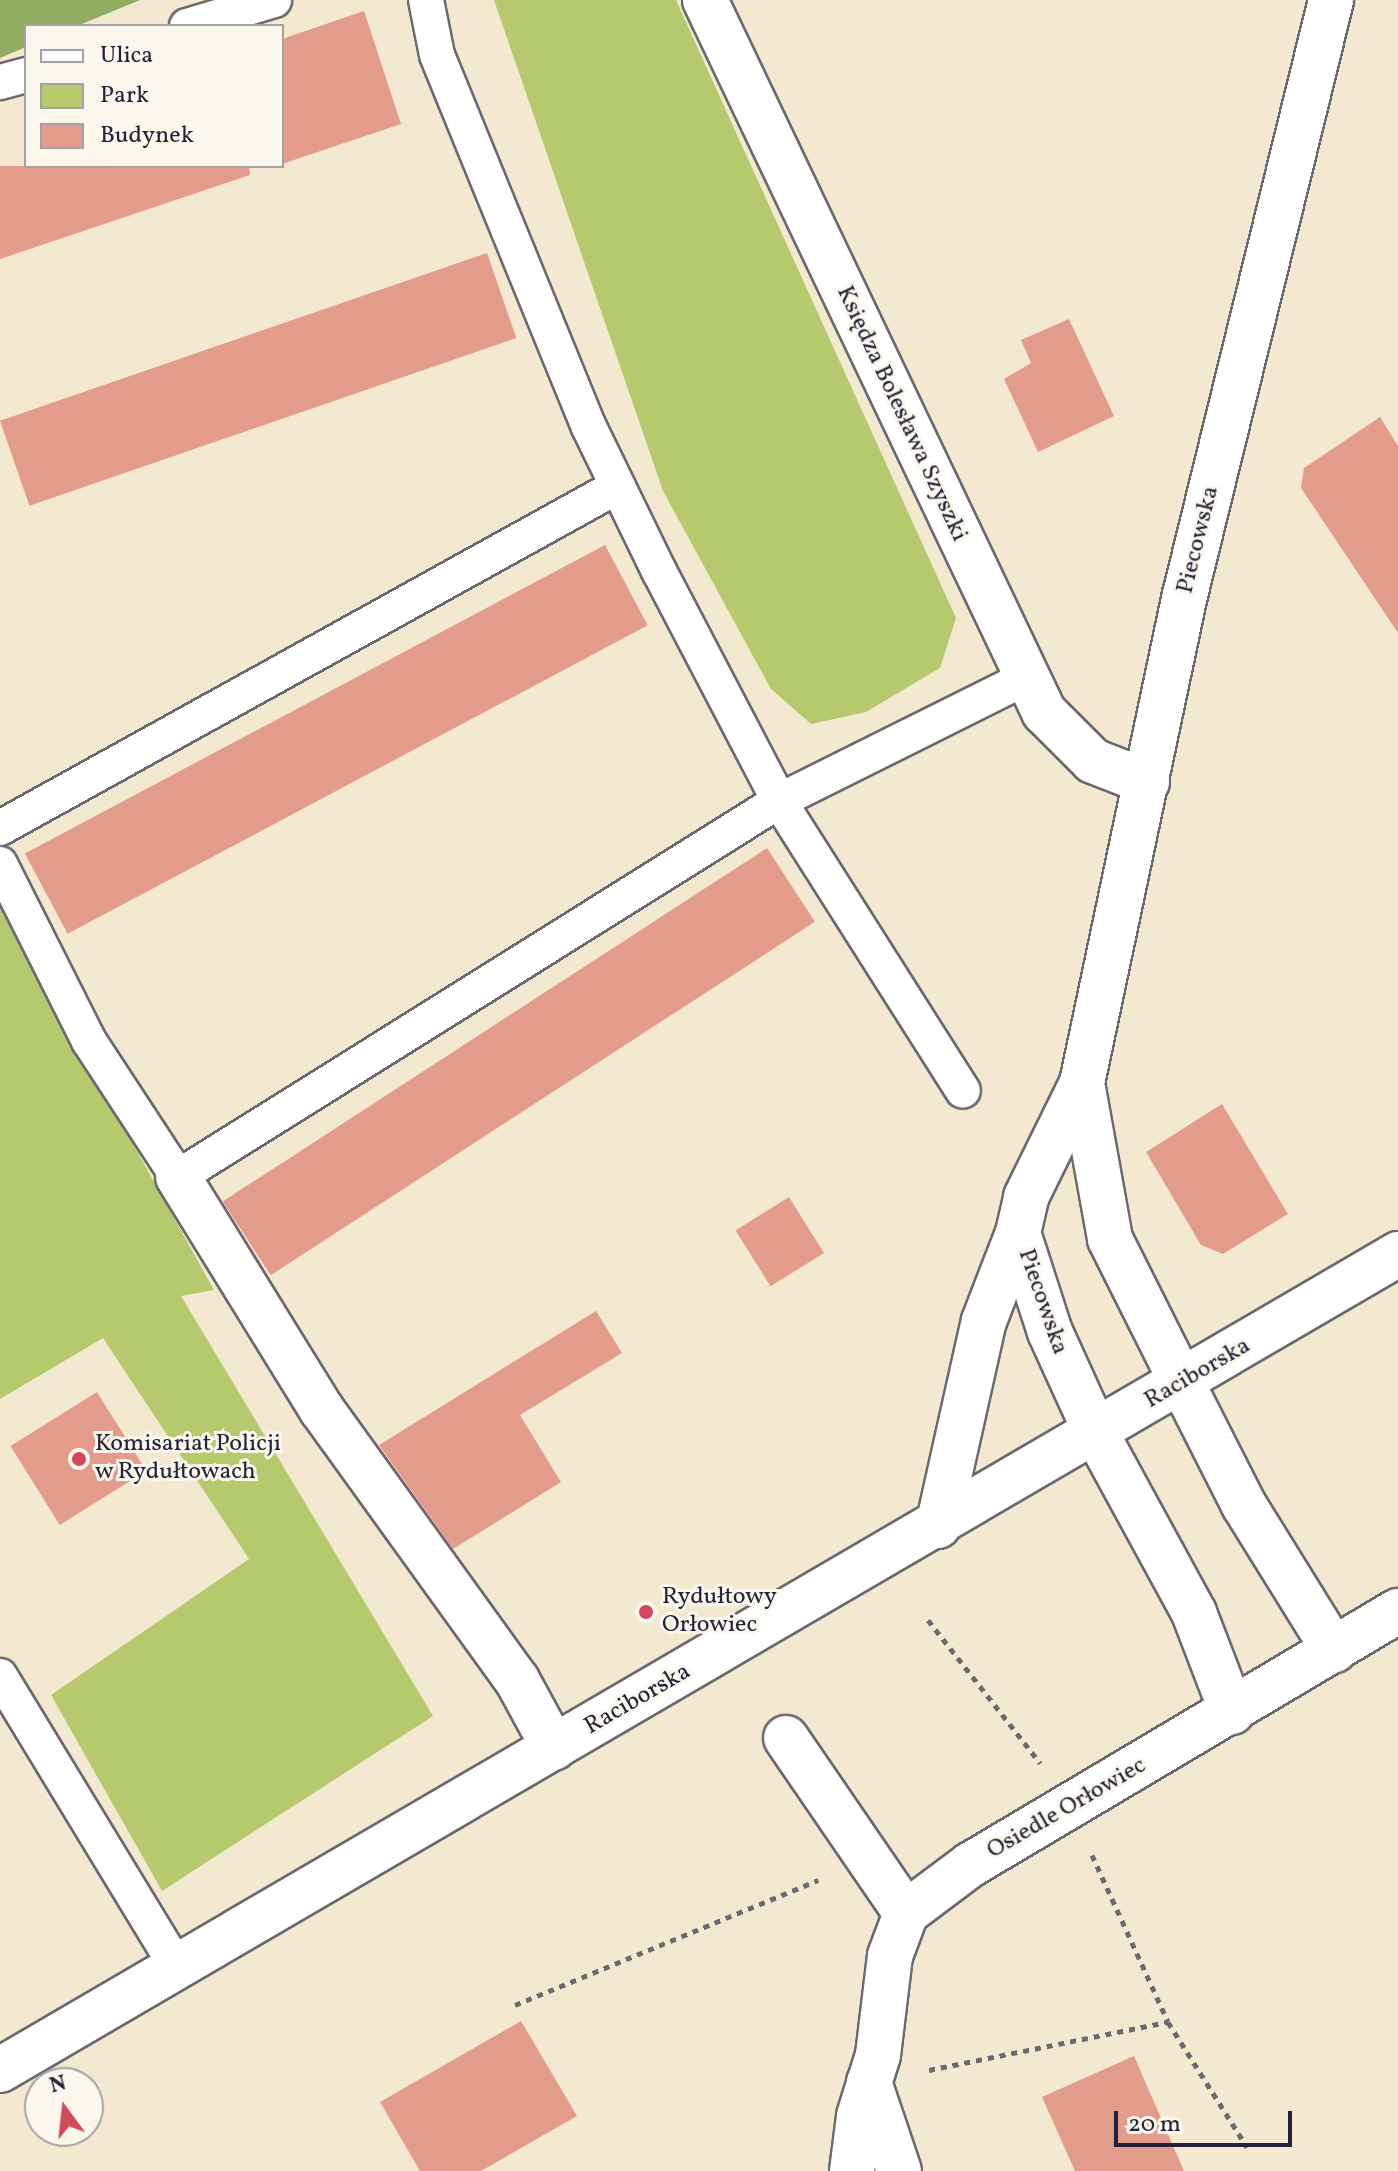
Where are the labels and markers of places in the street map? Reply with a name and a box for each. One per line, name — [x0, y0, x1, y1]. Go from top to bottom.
place label: Komisariat Policji w Rydułtowach — [95, 1431, 281, 1487]
marker: Komisariat Policji w Rydułtowach — [70, 1450, 88, 1468]
place label: Rydułtowy Orłowiec — [662, 1584, 777, 1640]
marker: Rydułtowy Orłowiec — [637, 1603, 655, 1621]

